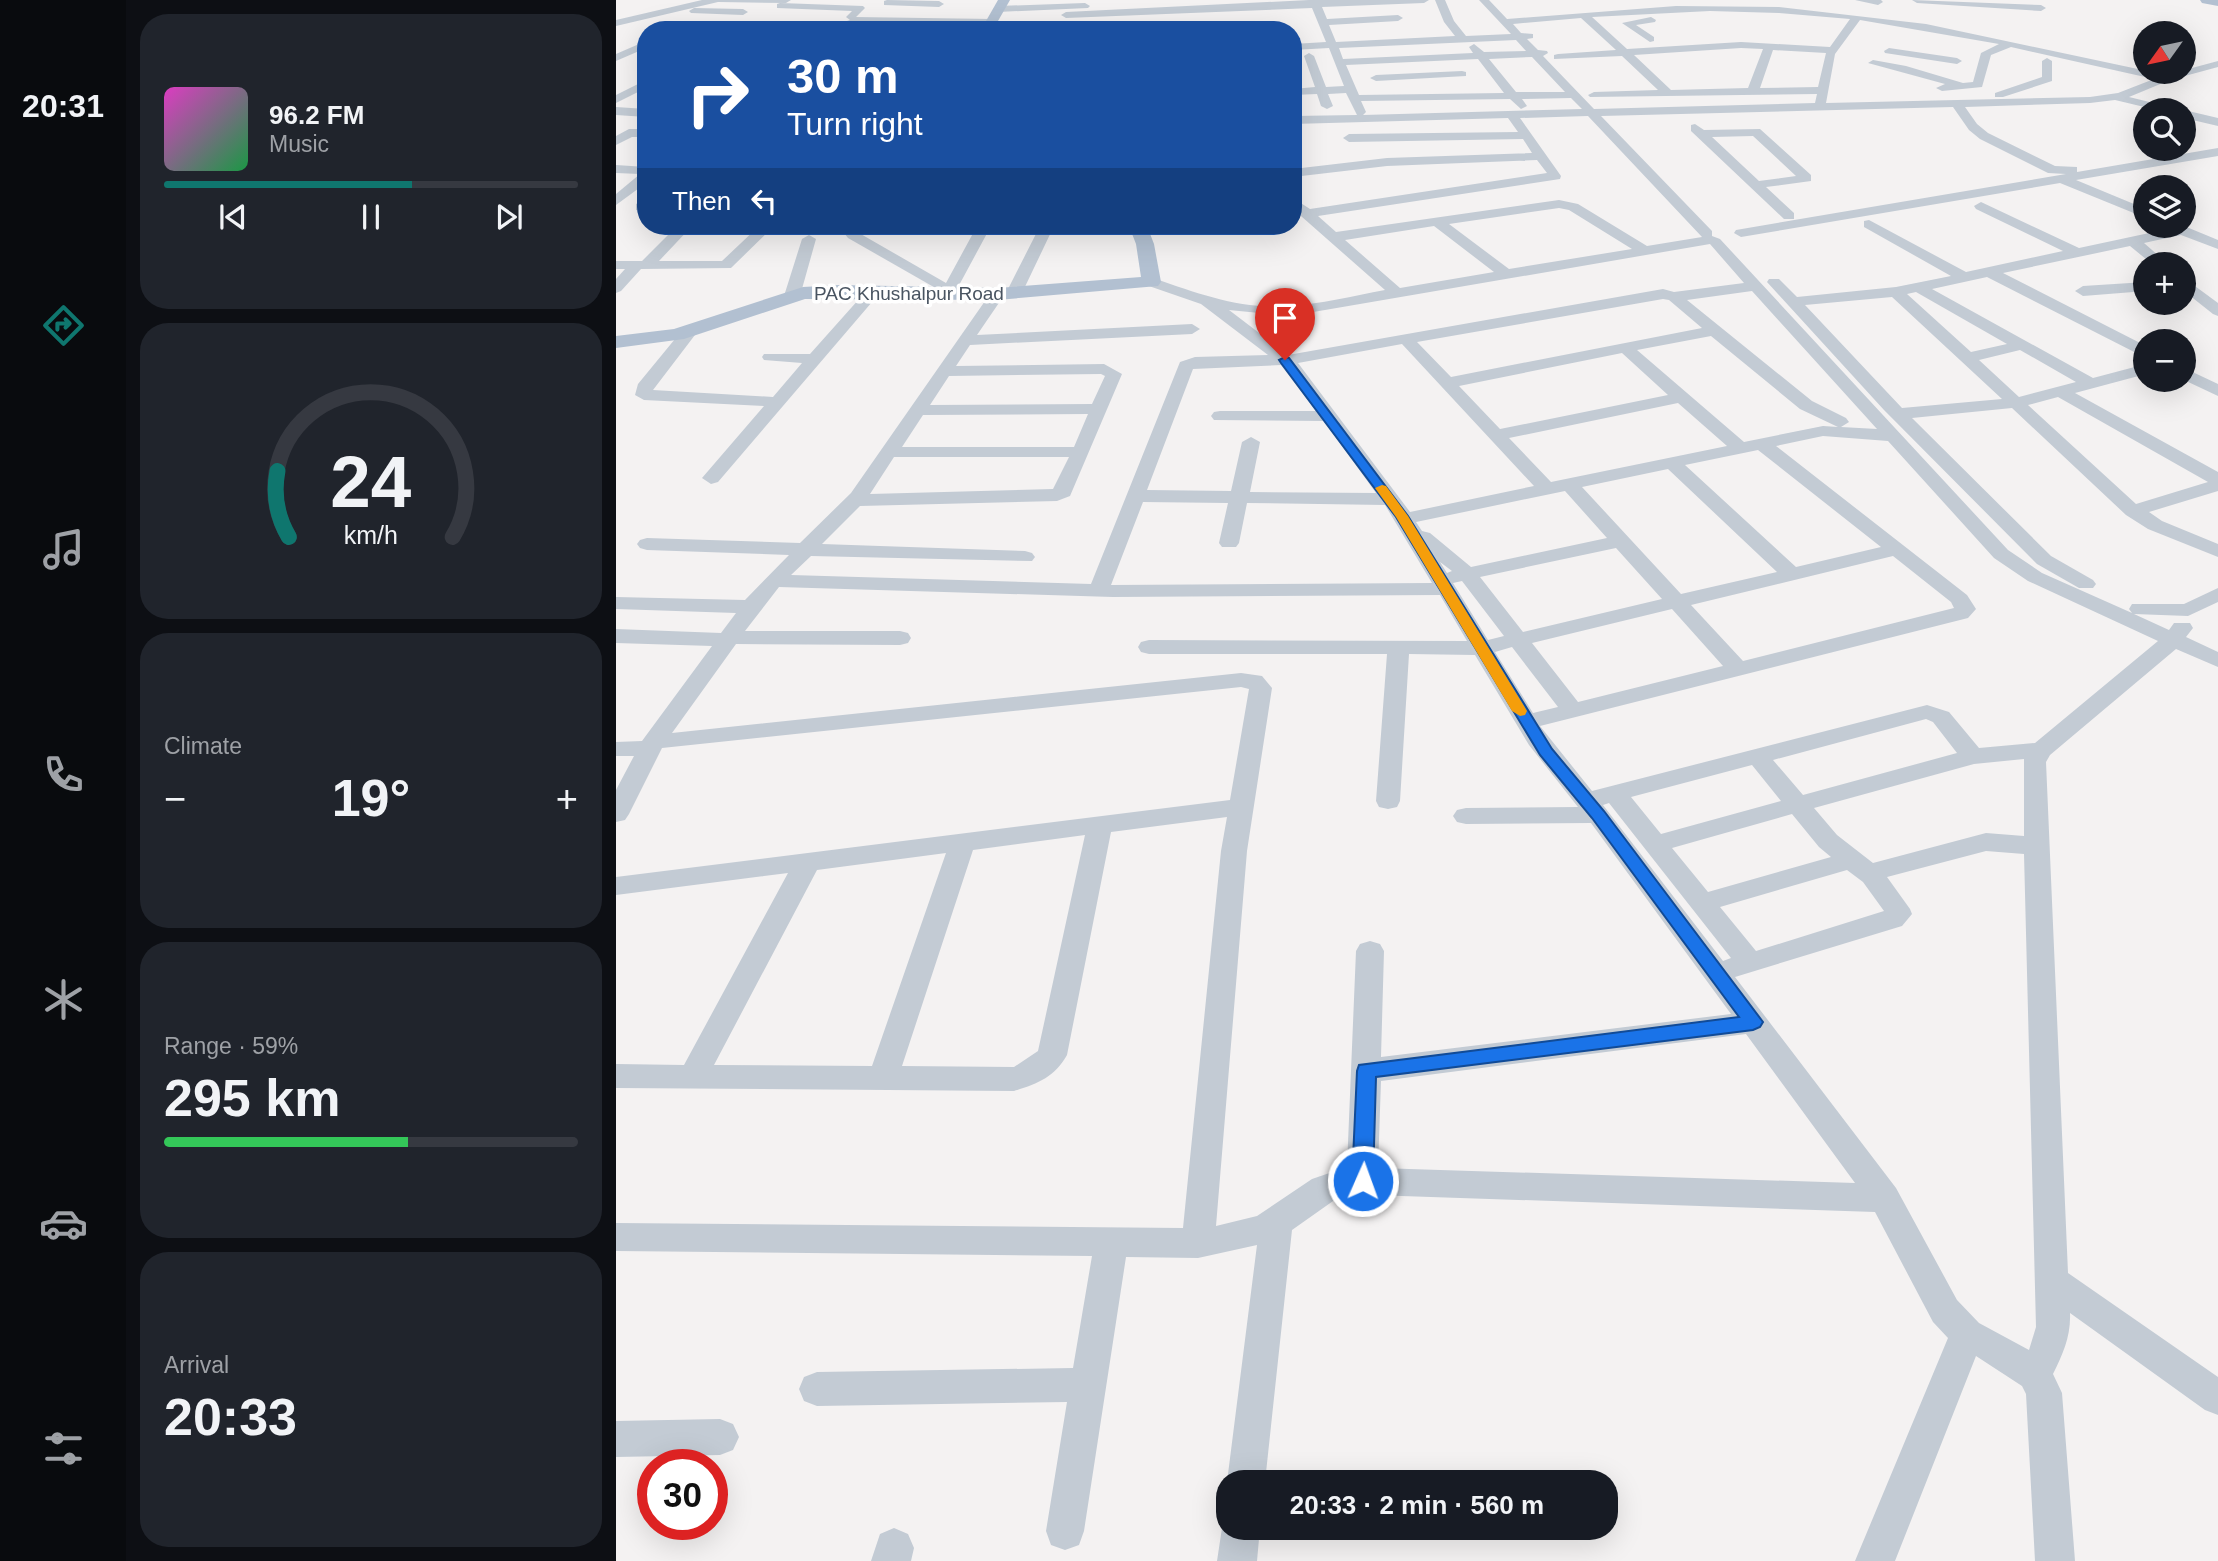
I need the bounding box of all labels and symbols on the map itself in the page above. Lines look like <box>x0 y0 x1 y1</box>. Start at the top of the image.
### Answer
north arrow <box>2133 21 2196 84</box>
street label: PAC Khushalpur Road <box>814 283 1004 304</box>
pin <box>1255 288 1315 360</box>
position arrow <box>1326 1144 1400 1218</box>
speed limit sign: 30 <box>637 1449 728 1540</box>

